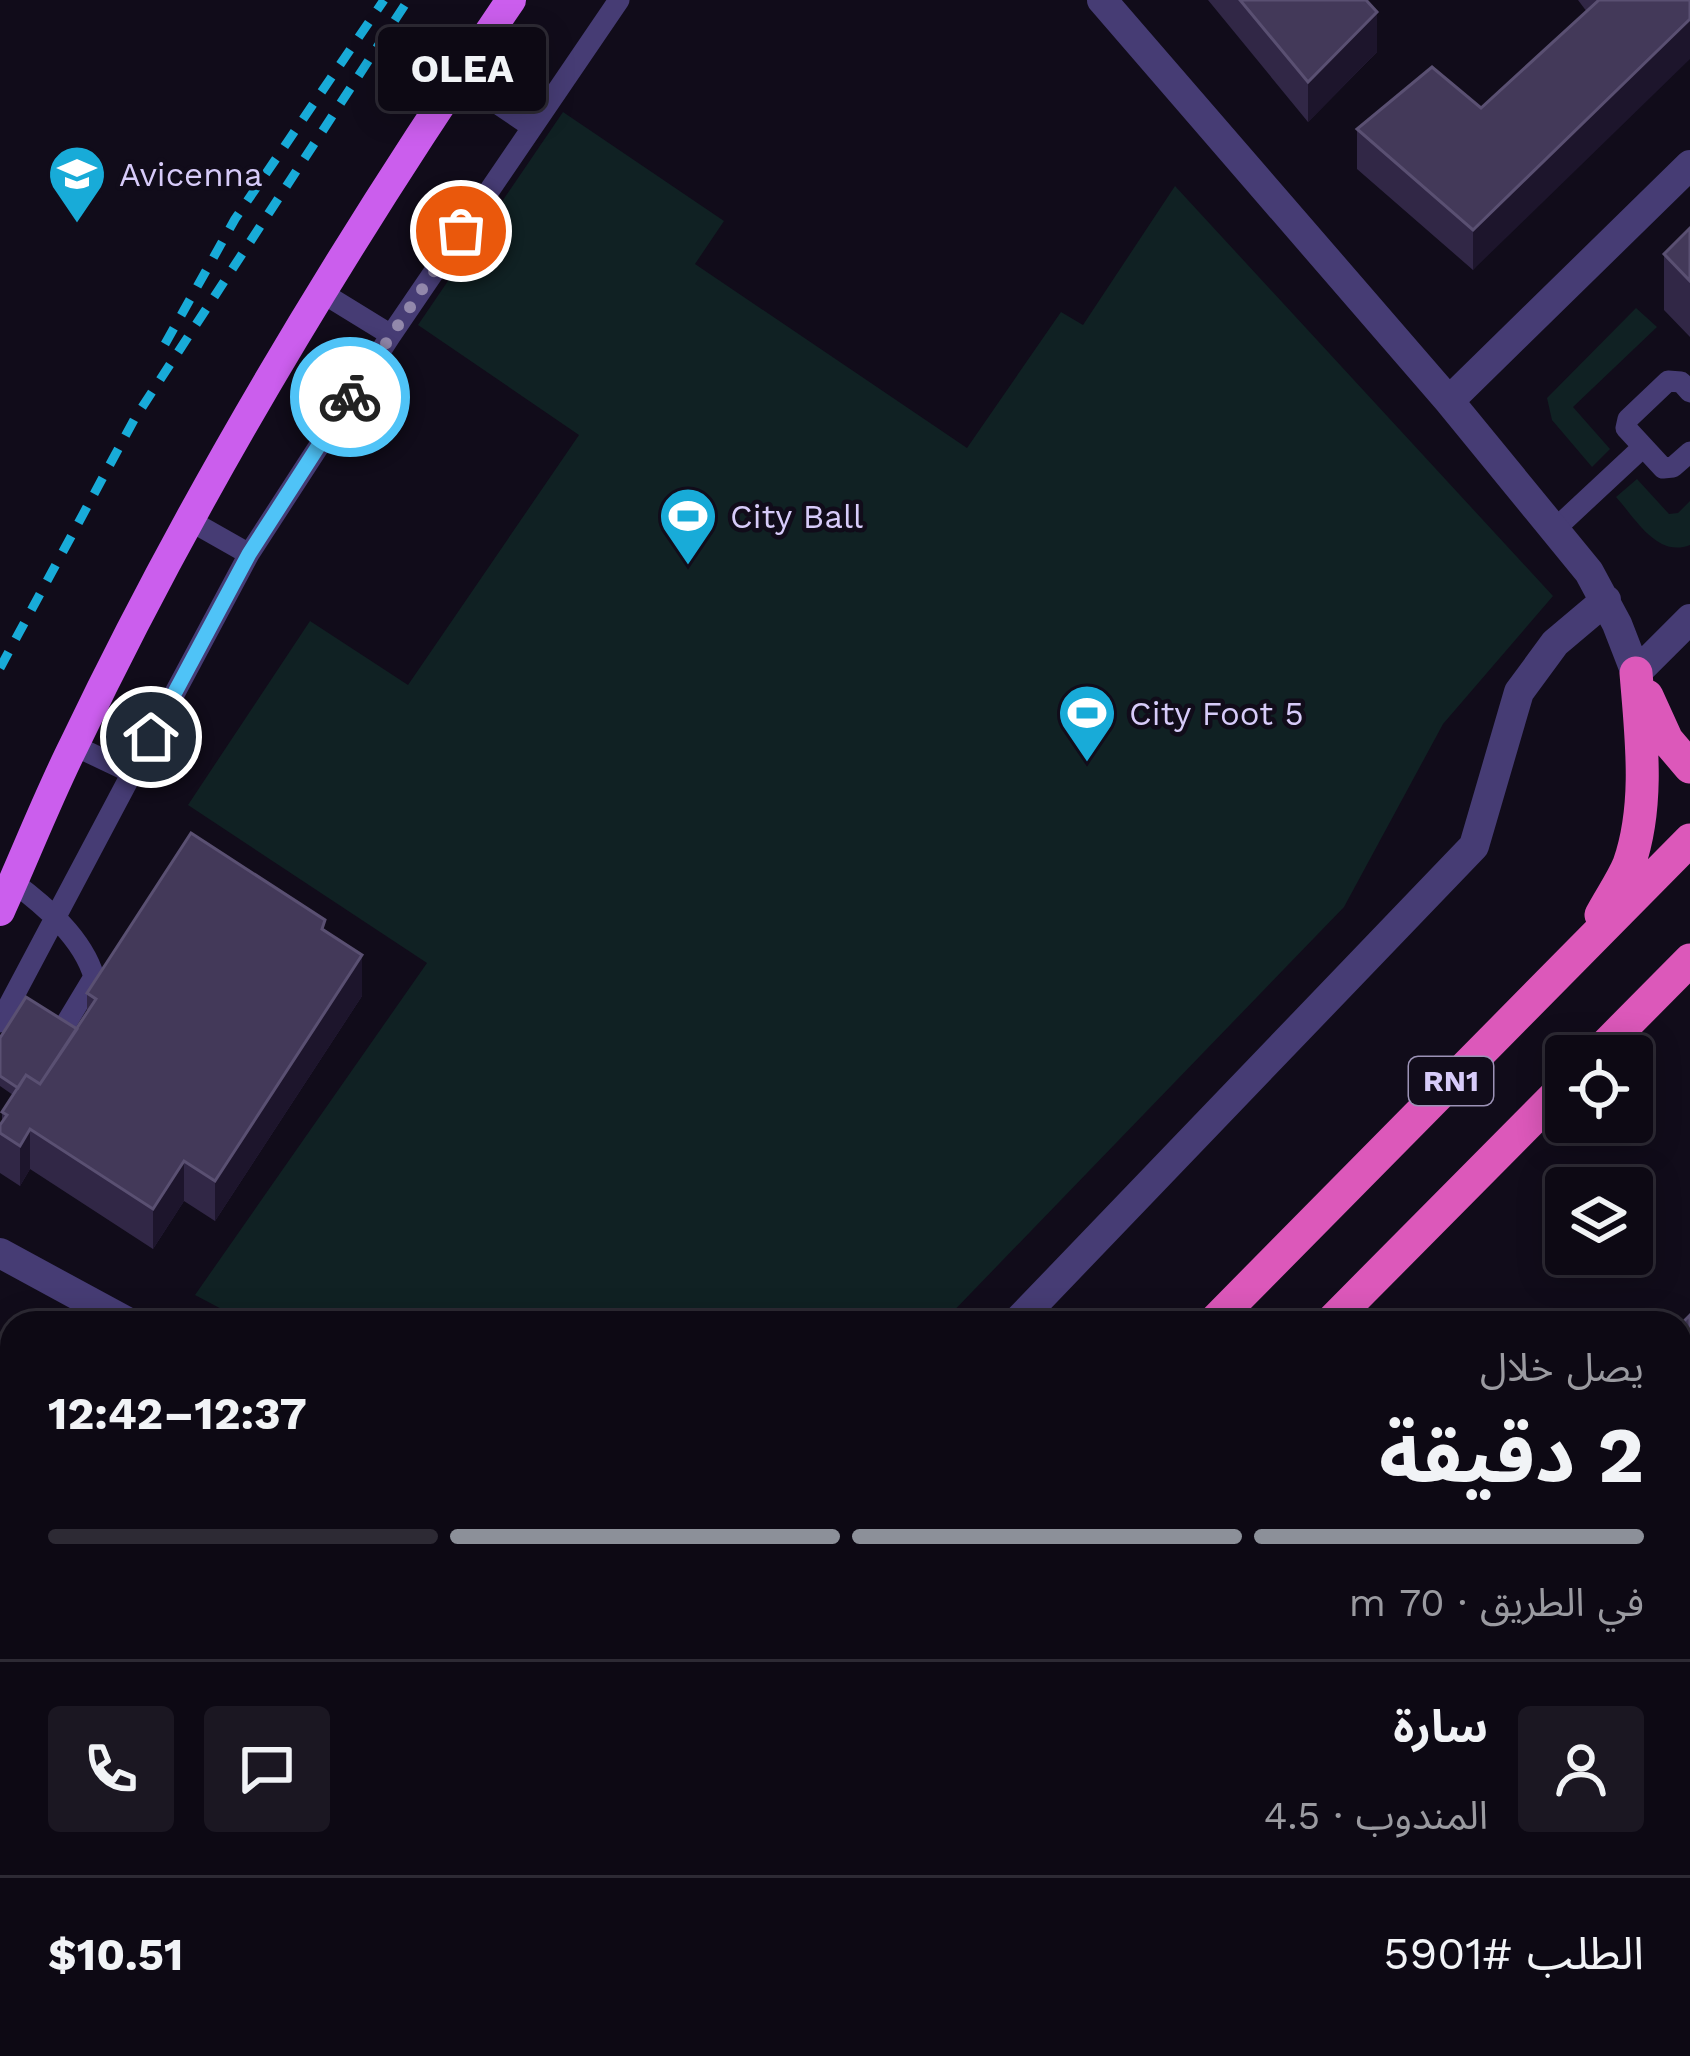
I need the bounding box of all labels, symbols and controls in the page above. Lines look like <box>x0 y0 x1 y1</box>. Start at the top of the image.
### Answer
callout: OLEA <box>377 27 545 111</box>
text: OLEA <box>410 46 514 91</box>
school or university icon: Avicenna <box>46 143 108 225</box>
place label: Avicenna <box>119 155 263 194</box>
pin <box>410 180 512 282</box>
icon: bag <box>428 198 494 264</box>
courier <box>290 337 410 457</box>
icon: bike <box>317 364 383 430</box>
sports icon: City Ball <box>657 485 719 567</box>
place label: City Ball <box>730 497 863 536</box>
sports icon: City Foot 5 <box>1056 682 1118 764</box>
pin <box>100 686 202 788</box>
place label: City Foot 5 <box>1129 694 1304 733</box>
icon: home <box>118 704 184 770</box>
map controls <box>1545 1035 1653 1275</box>
button: locate <box>1545 1035 1653 1143</box>
road number: RN1 <box>1409 1057 1493 1105</box>
button: layers <box>1545 1167 1653 1275</box>
text: يصل خلال <box>1480 1345 1644 1390</box>
text: 12:37–12:42 <box>48 1387 307 1440</box>
text: 2 دقيقة <box>1379 1409 1644 1501</box>
text: في الطريق · 70 m <box>1349 1580 1644 1625</box>
text: سارة <box>1393 1700 1488 1753</box>
button: phone <box>48 1706 174 1832</box>
button: chat <box>204 1706 330 1832</box>
button: person <box>1518 1706 1644 1832</box>
text: المندوب · 4.5 <box>1264 1793 1488 1838</box>
text: الطلب #5901 <box>1383 1927 1644 1980</box>
text: $10.51 <box>48 1928 183 1981</box>

